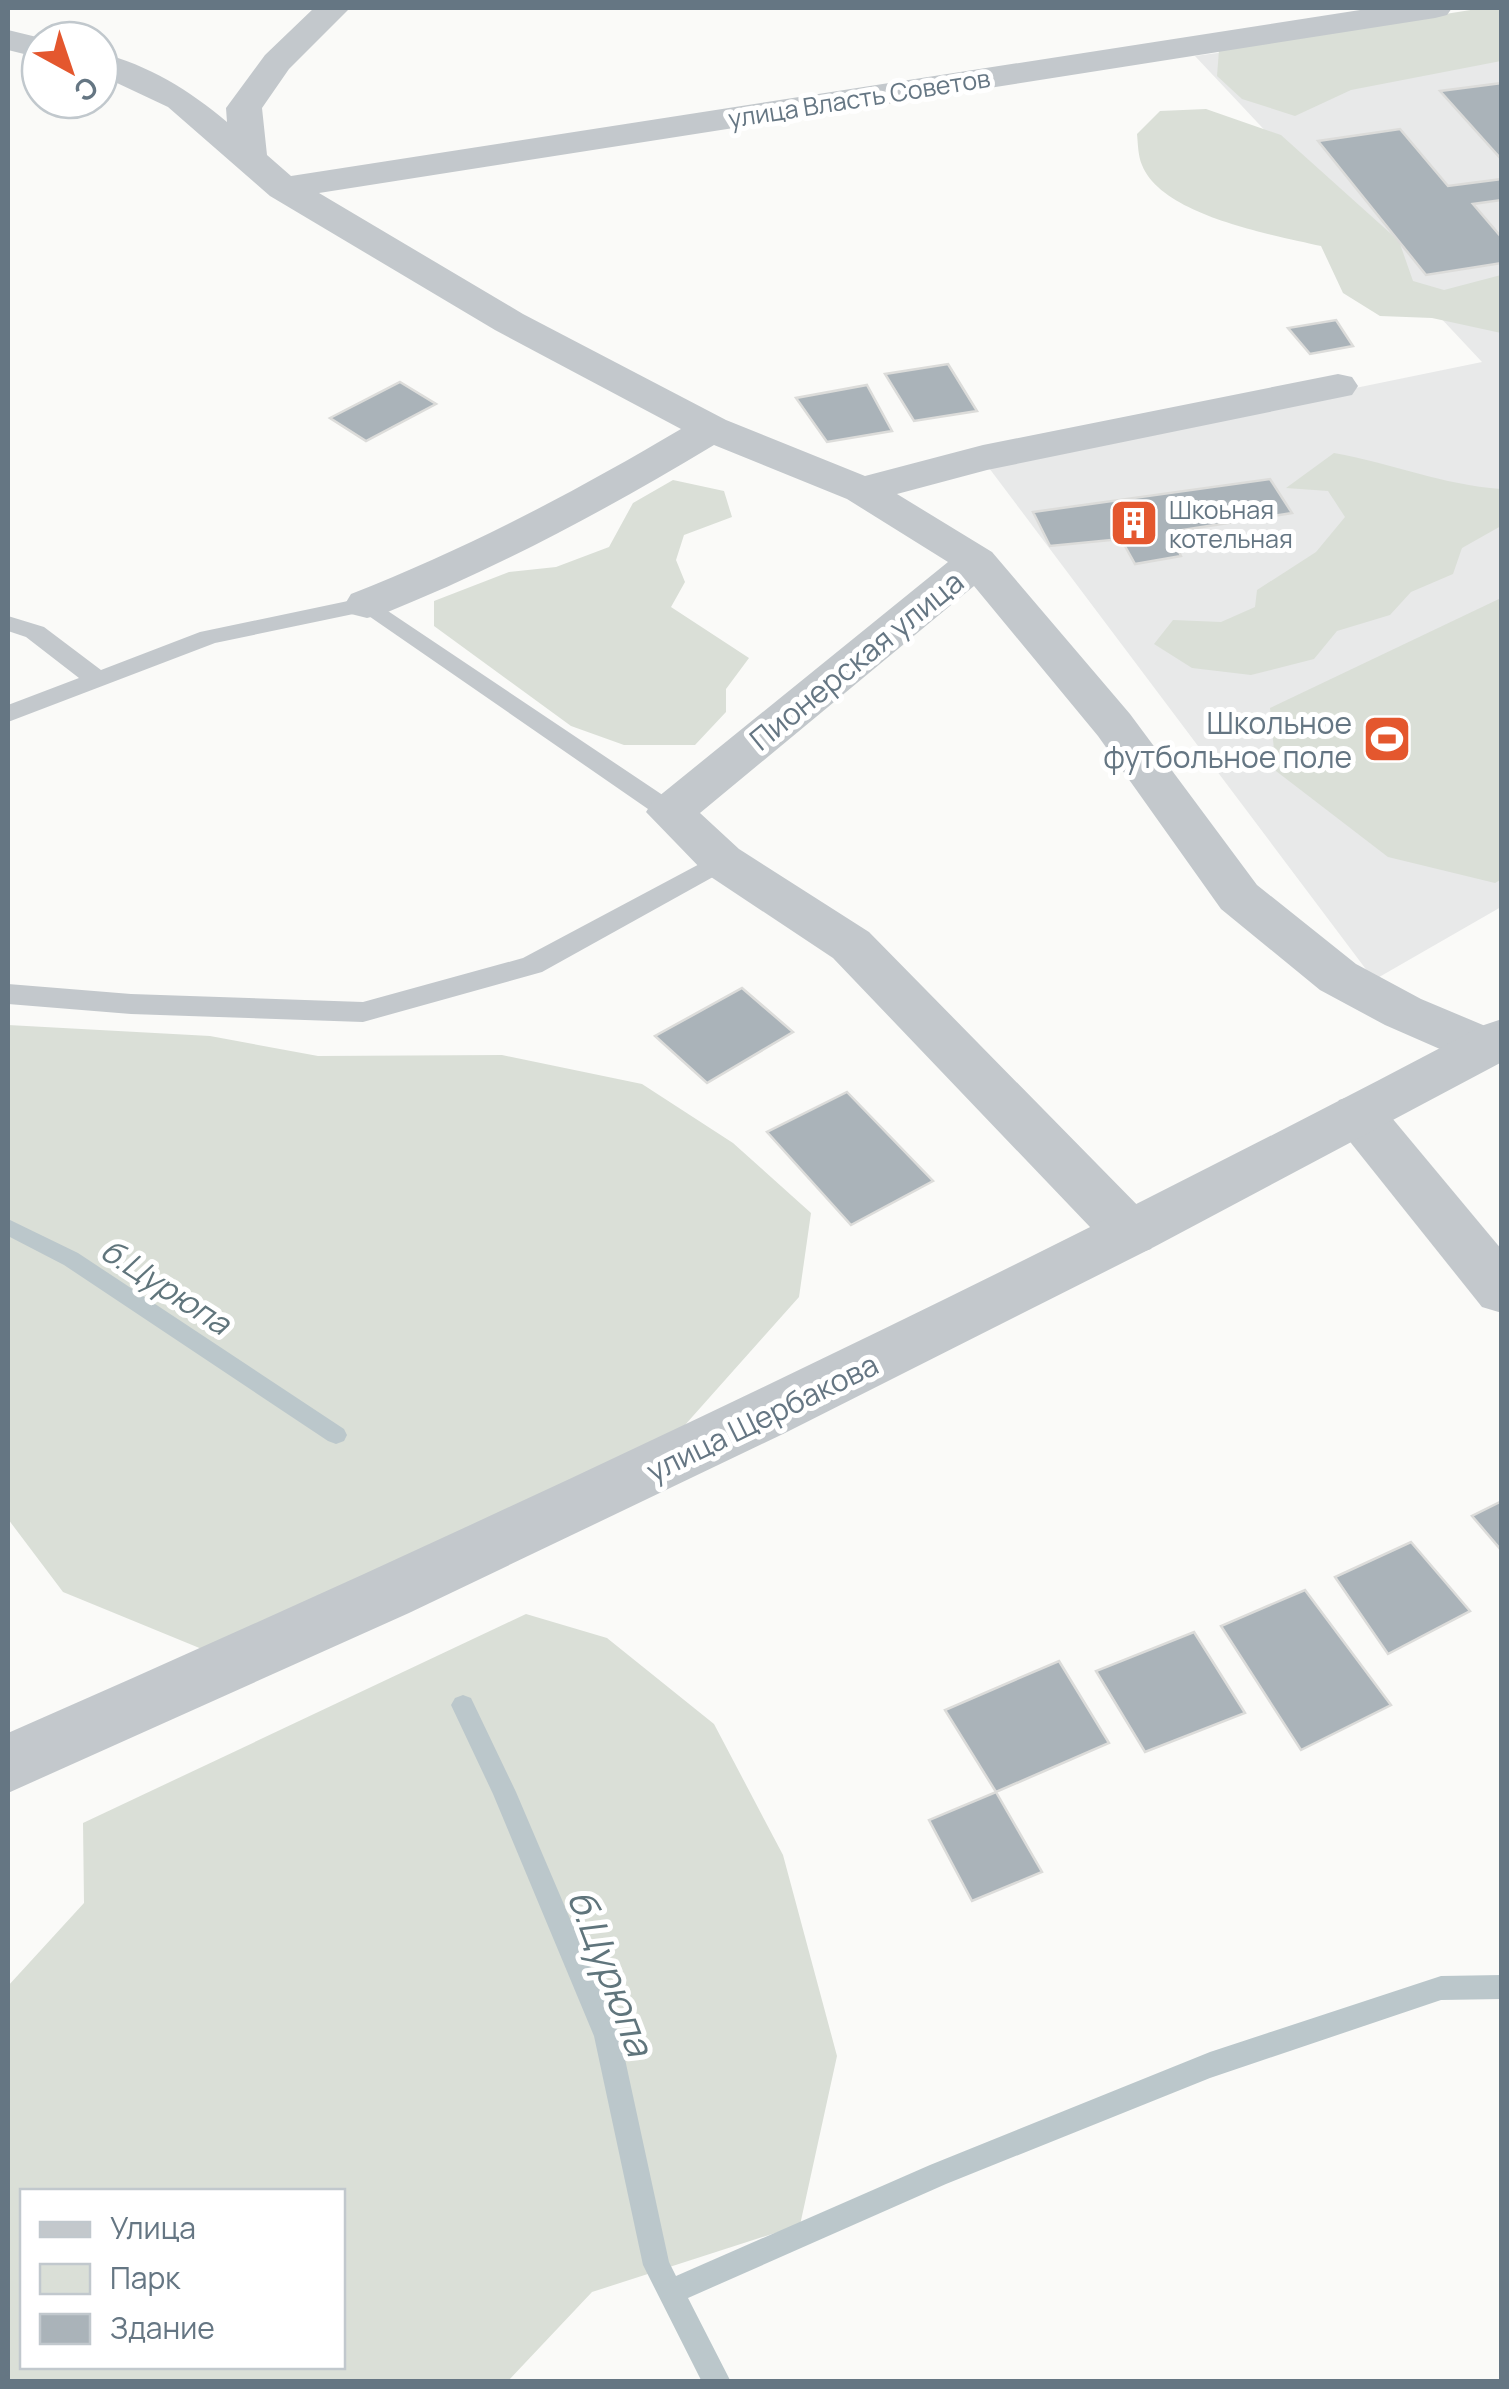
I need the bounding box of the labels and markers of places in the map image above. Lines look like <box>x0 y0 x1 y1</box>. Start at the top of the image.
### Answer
place label: Шкоьная котельная <box>1169 492 1293 556</box>
building icon: Шкоьная котельная <box>1108 497 1160 549</box>
place label: Школьное футбольное поле <box>1103 702 1352 777</box>
sports icon: Школьное футбольное поле <box>1361 713 1413 765</box>

